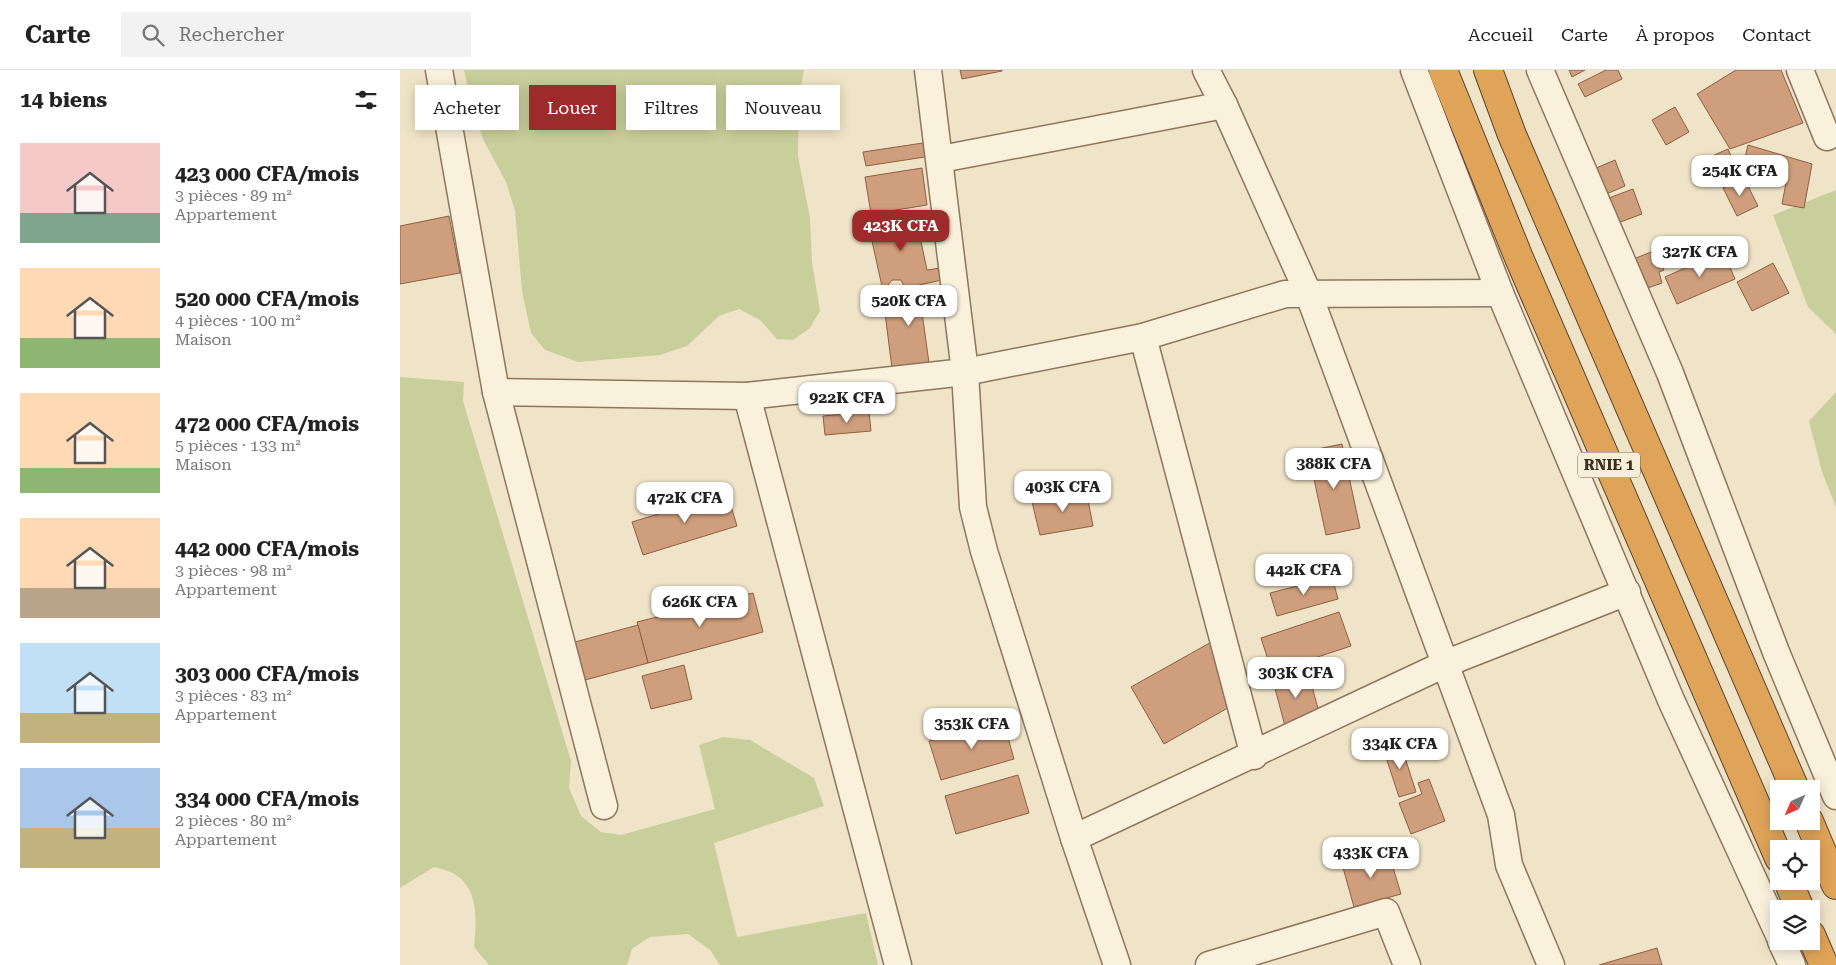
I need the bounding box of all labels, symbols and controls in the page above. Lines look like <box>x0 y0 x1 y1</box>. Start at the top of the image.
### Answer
search box <box>121 12 471 57</box>
text: Carte <box>25 21 91 49</box>
icon: search <box>139 21 167 49</box>
text: Rechercher <box>179 23 284 46</box>
text: Accueil <box>1468 24 1533 45</box>
text: Carte <box>1561 24 1608 45</box>
text: À propos <box>1636 24 1714 45</box>
text: Contact <box>1742 24 1811 45</box>
chip: Acheter <box>415 85 519 130</box>
chip: Louer <box>529 85 616 130</box>
chip: Filtres <box>626 85 716 130</box>
chip: Nouveau <box>726 85 840 130</box>
icon: filters <box>352 86 380 114</box>
text: 14 biens <box>20 88 107 112</box>
pin: 254K CFA <box>1688 154 1792 197</box>
text: 254K CFA <box>1702 161 1778 180</box>
text: 423 000 CFA/mois <box>175 162 359 186</box>
icon: home <box>60 163 120 223</box>
text: 3 pièces · 89 m² <box>175 186 292 205</box>
text: Appartement <box>175 205 277 224</box>
pin: 423K CFA <box>849 210 953 252</box>
text: 423K CFA <box>863 216 939 235</box>
pin: 327K CFA <box>1648 236 1752 278</box>
text: 327K CFA <box>1662 242 1738 261</box>
pin: 520K CFA <box>857 284 961 327</box>
text: 520 000 CFA/mois <box>175 287 359 311</box>
icon: home <box>60 288 120 348</box>
text: 520K CFA <box>871 291 947 310</box>
text: 4 pièces · 100 m² <box>175 311 301 330</box>
text: Maison <box>175 330 232 349</box>
pin: 922K CFA <box>795 382 899 424</box>
text: 922K CFA <box>809 388 885 407</box>
text: 472 000 CFA/mois <box>175 412 359 436</box>
icon: home <box>60 413 120 473</box>
text: 5 pièces · 133 m² <box>175 436 301 455</box>
pin: 388K CFA <box>1282 448 1386 490</box>
road number: RNIE 1 <box>1578 452 1640 478</box>
text: 388K CFA <box>1296 454 1372 473</box>
text: Maison <box>175 455 232 474</box>
pin: 403K CFA <box>1011 470 1115 513</box>
text: 403K CFA <box>1025 477 1101 496</box>
pin: 472K CFA <box>633 482 737 524</box>
text: 472K CFA <box>647 488 723 507</box>
text: 442 000 CFA/mois <box>175 537 359 561</box>
icon: home <box>60 538 120 598</box>
pin: 442K CFA <box>1252 554 1356 596</box>
text: 442K CFA <box>1266 560 1342 579</box>
text: 3 pièces · 98 m² <box>175 561 292 580</box>
text: Appartement <box>175 580 277 599</box>
pin: 626K CFA <box>648 586 752 628</box>
text: 626K CFA <box>662 592 738 611</box>
pin: 303K CFA <box>1244 656 1348 699</box>
text: 303 000 CFA/mois <box>175 662 359 686</box>
icon: home <box>60 663 120 723</box>
text: 303K CFA <box>1258 663 1334 682</box>
text: 3 pièces · 83 m² <box>175 686 292 705</box>
text: Appartement <box>175 705 277 724</box>
pin: 353K CFA <box>920 708 1024 750</box>
text: 353K CFA <box>934 714 1010 733</box>
pin: 334K CFA <box>1348 728 1452 770</box>
text: 334K CFA <box>1362 734 1438 753</box>
north arrow <box>1770 780 1820 830</box>
map controls <box>1770 780 1820 950</box>
text: 334 000 CFA/mois <box>175 787 359 811</box>
icon: home <box>60 788 120 848</box>
text: 2 pièces · 80 m² <box>175 811 292 830</box>
text: Appartement <box>175 830 277 849</box>
pin: 433K CFA <box>1319 836 1423 879</box>
button: locate <box>1770 840 1820 890</box>
text: 433K CFA <box>1333 843 1409 862</box>
button: layers <box>1770 900 1820 950</box>

